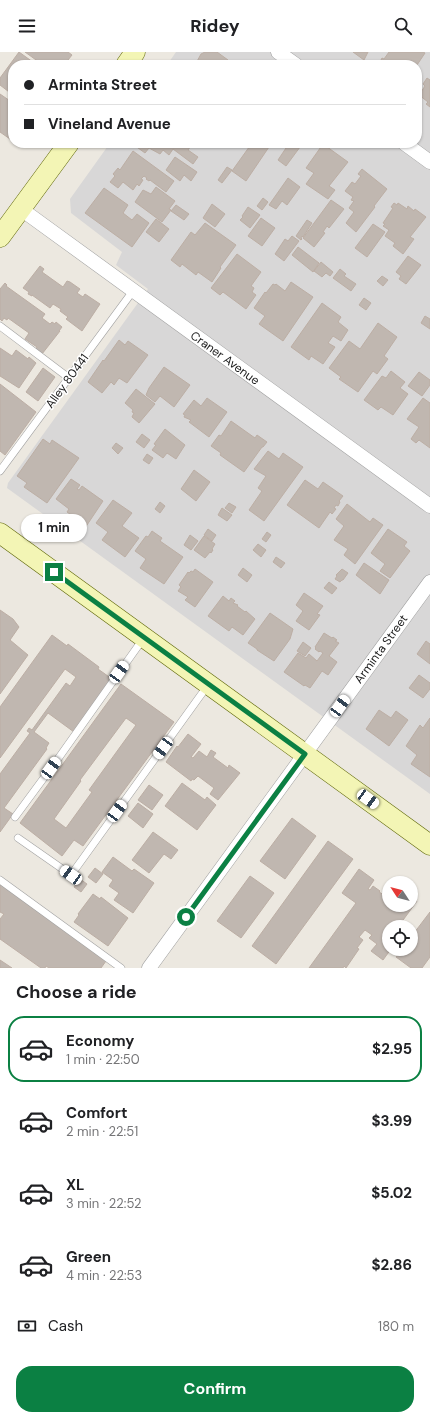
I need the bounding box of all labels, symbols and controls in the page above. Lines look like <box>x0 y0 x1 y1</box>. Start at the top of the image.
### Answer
text: Ridey <box>190 14 240 38</box>
icon: menu <box>16 15 38 37</box>
icon: search <box>392 15 414 37</box>
text: Arminta Street <box>48 75 157 95</box>
text: Vineland Avenue <box>48 114 171 134</box>
street label: Craner Avenue <box>187 328 263 389</box>
street label: Alley 80441 <box>42 351 92 411</box>
callout: 1 min <box>21 514 87 542</box>
text: 1 min <box>38 519 70 536</box>
route end <box>45 563 63 581</box>
street label: Arminta Street <box>351 611 412 687</box>
car <box>107 659 131 685</box>
car <box>328 693 352 719</box>
car <box>151 735 175 761</box>
car <box>39 755 63 781</box>
car <box>355 787 381 811</box>
car <box>105 798 129 824</box>
car <box>58 863 84 887</box>
north arrow <box>382 876 418 912</box>
map controls <box>382 876 418 956</box>
route start <box>177 908 195 926</box>
button: locate <box>382 920 418 956</box>
text: Choose a ride <box>16 980 137 1004</box>
icon: car <box>18 1031 54 1067</box>
text: Economy <box>66 1031 134 1051</box>
text: $2.95 <box>372 1039 412 1059</box>
text: 1 min · 22:50 <box>66 1051 140 1068</box>
icon: car <box>18 1103 54 1139</box>
text: Comfort <box>66 1103 127 1123</box>
text: $3.99 <box>372 1111 412 1131</box>
text: 2 min · 22:51 <box>66 1123 138 1140</box>
icon: car <box>18 1175 54 1211</box>
text: XL <box>66 1175 84 1195</box>
text: $5.02 <box>371 1183 412 1203</box>
text: 3 min · 22:52 <box>66 1195 142 1212</box>
icon: car <box>18 1247 54 1283</box>
text: Green <box>66 1247 111 1267</box>
text: $2.86 <box>371 1255 412 1275</box>
text: 4 min · 22:53 <box>66 1267 142 1284</box>
icon: cash <box>16 1315 38 1337</box>
text: Cash <box>48 1316 83 1336</box>
text: 180 m <box>378 1318 414 1335</box>
button: Confirm <box>16 1366 414 1412</box>

